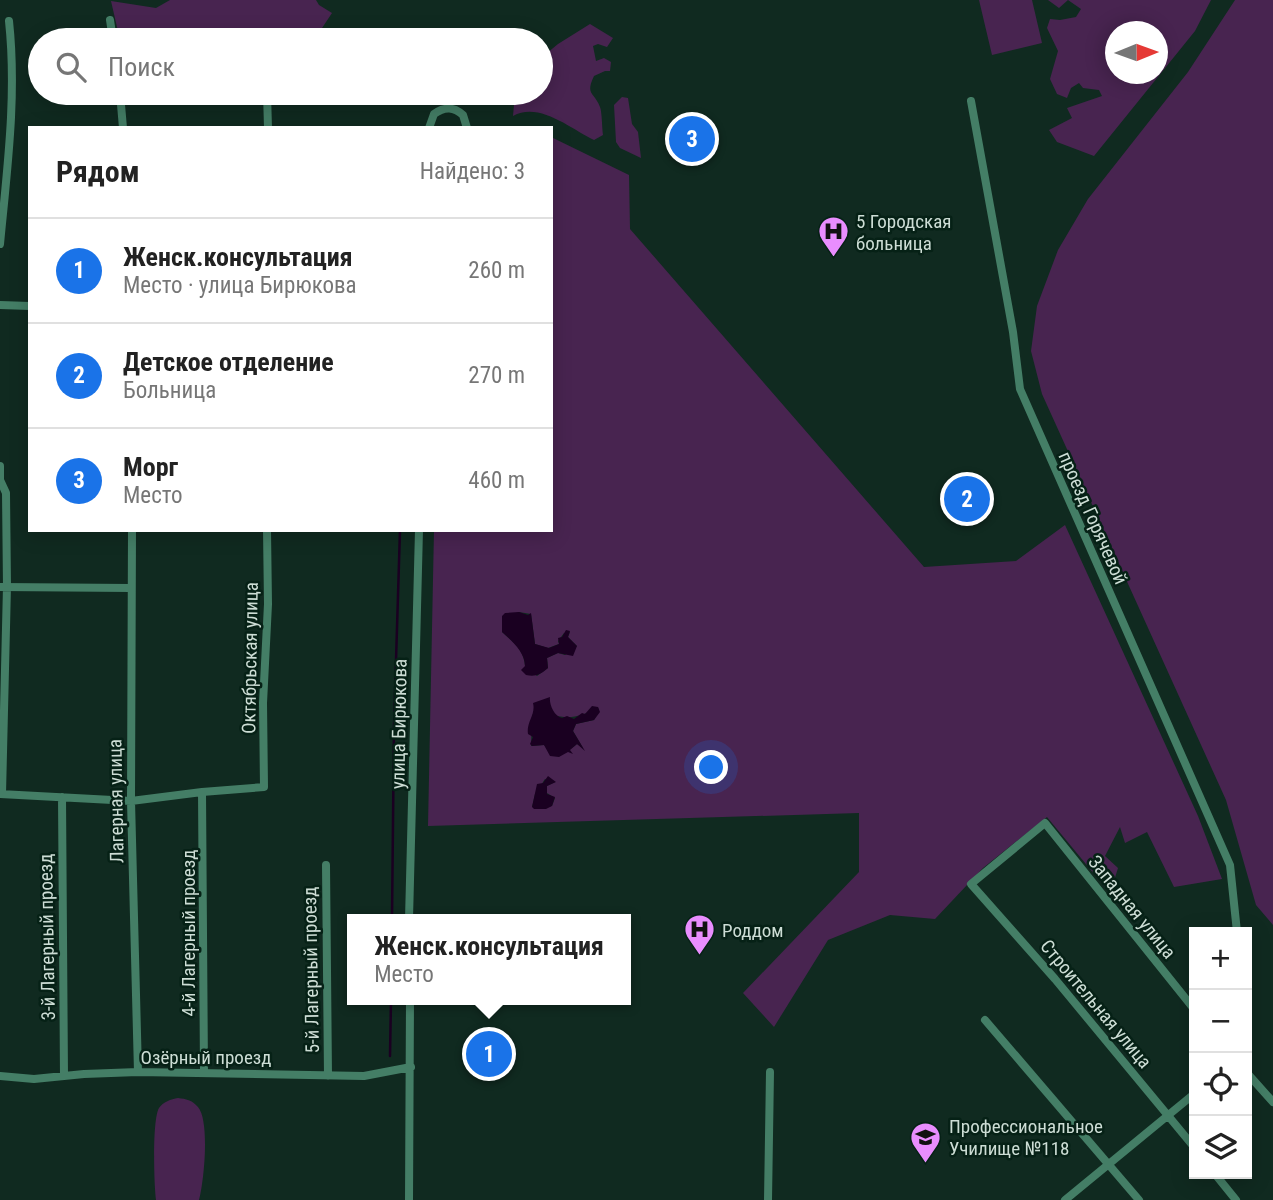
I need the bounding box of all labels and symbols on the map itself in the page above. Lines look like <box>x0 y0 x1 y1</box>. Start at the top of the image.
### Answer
north arrow <box>1105 21 1168 84</box>
pin: 3 <box>669 113 715 165</box>
place label: 5 Городская больница <box>856 210 951 255</box>
hospital icon: 5 Городская больница <box>816 215 850 259</box>
street label: проезд Горячевой <box>1053 448 1133 588</box>
pin: 2 <box>944 473 990 525</box>
street label: Октябрьская улица <box>237 582 263 734</box>
street label: улица Бирюкова <box>386 659 412 789</box>
street label: Лагерная улица <box>103 739 129 863</box>
your location <box>694 750 728 784</box>
street label: 4-й Лагерный проезд <box>177 850 200 1016</box>
street label: Западная улица <box>1083 851 1181 963</box>
street label: 3-й Лагерный проезд <box>34 853 60 1021</box>
street label: 5-й Лагерный проезд <box>298 886 324 1054</box>
hospital icon: Роддом <box>682 913 716 957</box>
place label: Роддом <box>722 919 784 942</box>
street label: Строительная улица <box>1036 935 1156 1073</box>
pin: 1 <box>466 1028 512 1080</box>
street label: Озёрный проезд <box>141 1046 271 1069</box>
place label: Профессиональное Училище №118 <box>949 1115 1103 1160</box>
school or university icon: Профессиональное Училище №118 <box>909 1120 943 1164</box>

